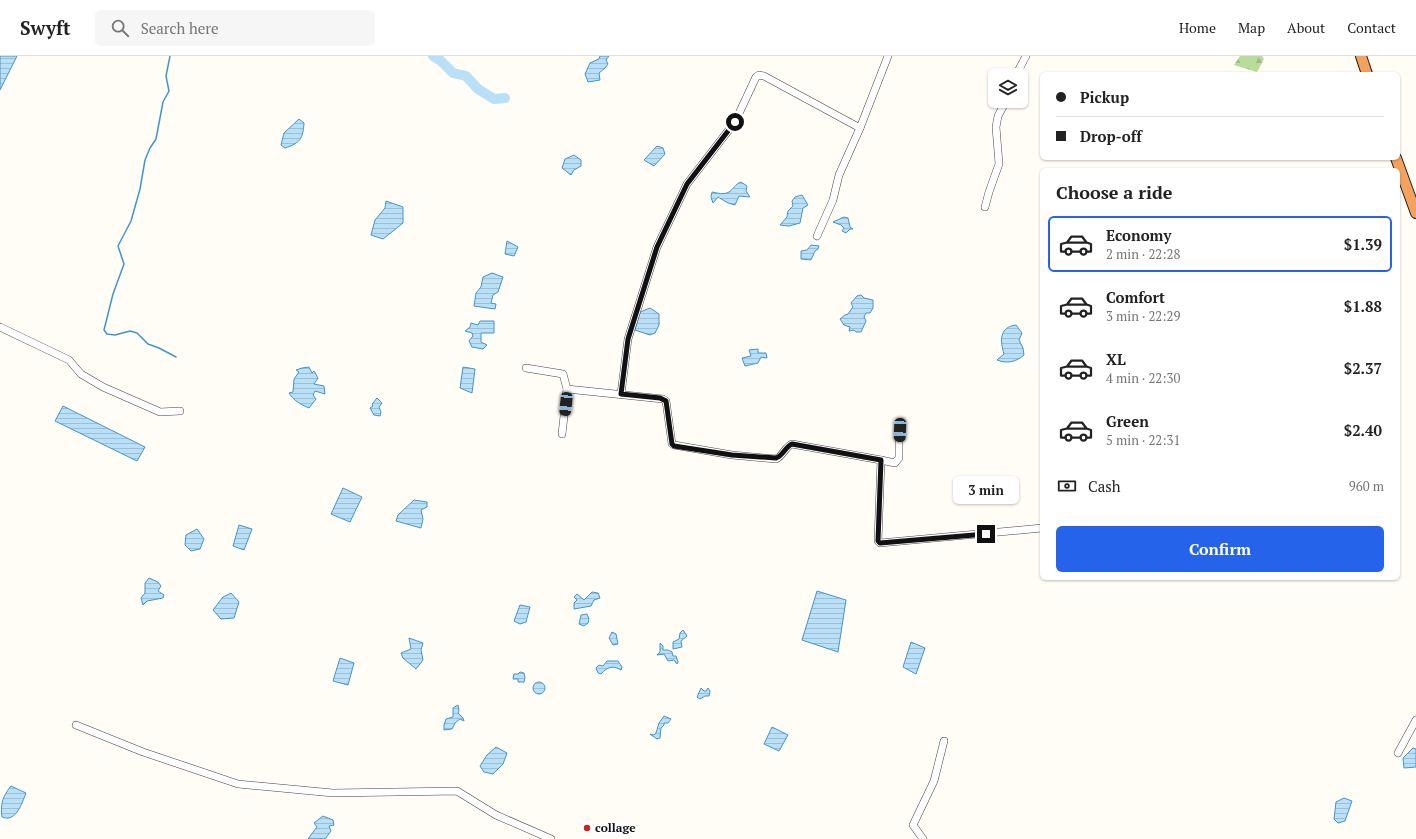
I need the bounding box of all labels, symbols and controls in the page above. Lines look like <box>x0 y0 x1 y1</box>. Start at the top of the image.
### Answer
search box <box>95 10 375 46</box>
text: Swyft <box>20 15 71 40</box>
icon: search <box>109 17 131 39</box>
text: Search here <box>141 18 219 38</box>
text: Home <box>1179 18 1216 37</box>
text: Map <box>1238 18 1265 37</box>
text: About <box>1287 18 1325 37</box>
text: Contact <box>1347 18 1396 37</box>
map controls <box>988 68 1028 108</box>
button: layers <box>988 68 1028 108</box>
text: Pickup <box>1080 87 1129 107</box>
route start <box>726 113 744 131</box>
text: Drop-off <box>1080 126 1142 146</box>
text: Choose a ride <box>1056 180 1172 204</box>
text: Economy <box>1106 225 1171 245</box>
icon: car <box>1058 226 1094 262</box>
text: $1.39 <box>1344 234 1382 254</box>
text: 2 min · 22:28 <box>1106 245 1180 263</box>
text: Comfort <box>1106 287 1165 307</box>
icon: car <box>1058 288 1094 324</box>
text: $1.88 <box>1344 296 1382 316</box>
text: 3 min · 22:29 <box>1106 307 1180 325</box>
text: XL <box>1106 349 1126 369</box>
icon: car <box>1058 350 1094 386</box>
text: $2.37 <box>1344 358 1382 378</box>
text: 4 min · 22:30 <box>1106 369 1180 387</box>
car <box>559 391 573 417</box>
text: Green <box>1106 411 1149 431</box>
icon: car <box>1058 412 1094 448</box>
car <box>894 418 906 442</box>
text: $2.40 <box>1344 420 1382 440</box>
text: 5 min · 22:31 <box>1106 431 1180 449</box>
icon: cash <box>1056 475 1078 497</box>
callout: 3 min <box>953 476 1019 504</box>
text: Cash <box>1088 476 1121 496</box>
text: 960 m <box>1349 477 1384 495</box>
text: 3 min <box>968 481 1004 499</box>
route end <box>977 525 995 543</box>
button: Confirm <box>1056 526 1384 572</box>
place label: collage <box>595 820 636 835</box>
marker: collage <box>582 823 592 833</box>

